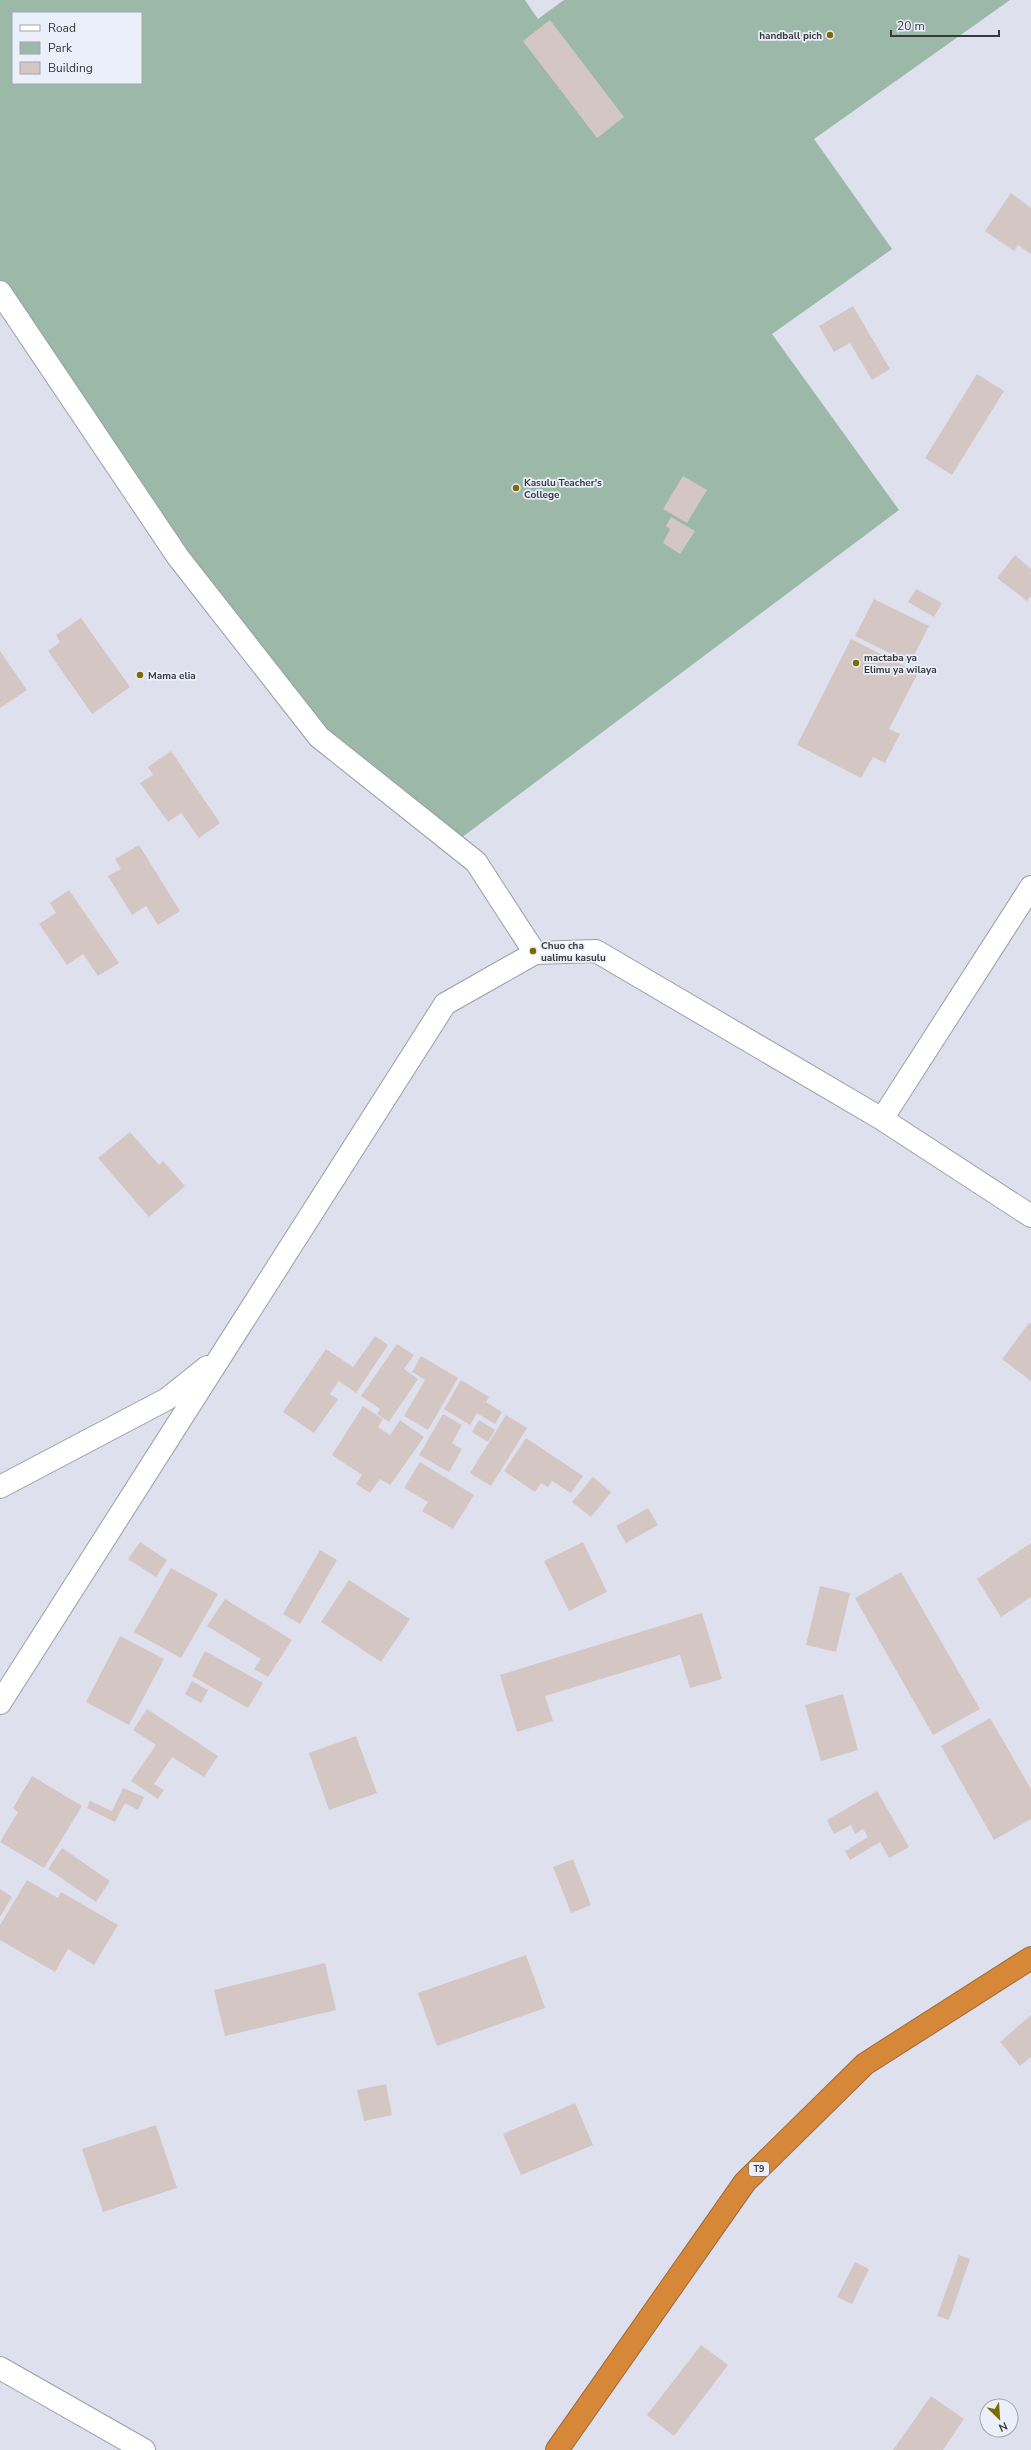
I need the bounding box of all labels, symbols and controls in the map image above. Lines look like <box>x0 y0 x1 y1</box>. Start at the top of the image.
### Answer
legend <box>12 12 142 84</box>
scale bar <box>891 12 999 38</box>
text: 20 m <box>897 18 925 34</box>
text: Road <box>48 20 76 36</box>
place label: handball pich <box>759 29 822 43</box>
marker: handball pich <box>825 30 835 40</box>
text: Park <box>48 40 73 56</box>
text: Building <box>48 60 93 76</box>
place label: Kasulu Teacher's College <box>524 476 602 502</box>
marker: Kasulu Teacher's College <box>511 483 521 493</box>
place label: mactaba ya Elimu ya wilaya <box>864 651 937 677</box>
marker: mactaba ya Elimu ya wilaya <box>851 658 861 668</box>
place label: Mama elia <box>148 669 196 683</box>
marker: Mama elia <box>135 670 145 680</box>
place label: Chuo cha ualimu kasulu <box>541 939 606 965</box>
marker: Chuo cha ualimu kasulu <box>528 946 538 956</box>
road number: T9 <box>749 2162 769 2176</box>
north arrow <box>979 2398 1019 2438</box>
text: N <box>996 2418 1010 2435</box>

